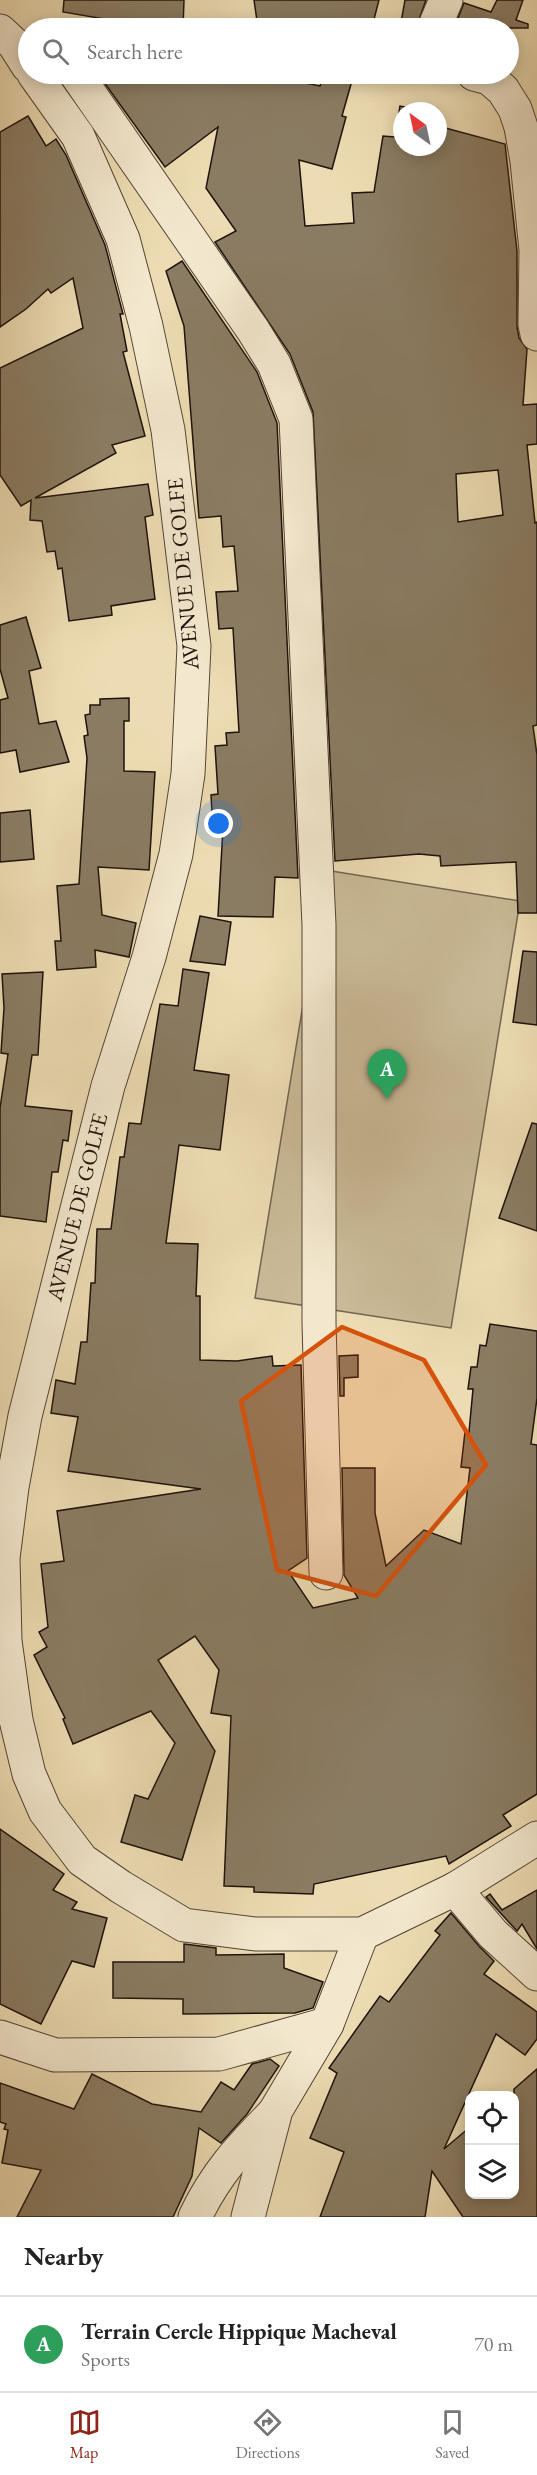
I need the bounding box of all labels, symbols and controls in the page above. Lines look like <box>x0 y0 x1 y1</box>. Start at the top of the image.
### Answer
search box <box>18 18 519 84</box>
icon: search <box>39 35 72 68</box>
text: Search here <box>87 37 182 66</box>
north arrow <box>393 102 447 156</box>
street label: AVENUE DE GOLFE <box>160 477 206 672</box>
your location <box>204 809 233 838</box>
pin: A <box>368 1050 406 1099</box>
street label: AVENUE DE GOLFE <box>39 1110 114 1305</box>
map controls <box>465 2091 519 2199</box>
button: locate <box>465 2091 519 2145</box>
button: layers <box>465 2145 519 2199</box>
text: Nearby <box>24 2239 104 2273</box>
text: Terrain Cercle Hippique Macheval <box>81 2317 397 2346</box>
text: A <box>36 2331 51 2357</box>
text: 70 m <box>474 2331 513 2357</box>
text: Sports <box>81 2346 130 2372</box>
tab: Map <box>68 2406 101 2463</box>
tab: Directions <box>236 2406 300 2463</box>
tab: Saved <box>435 2406 469 2463</box>

